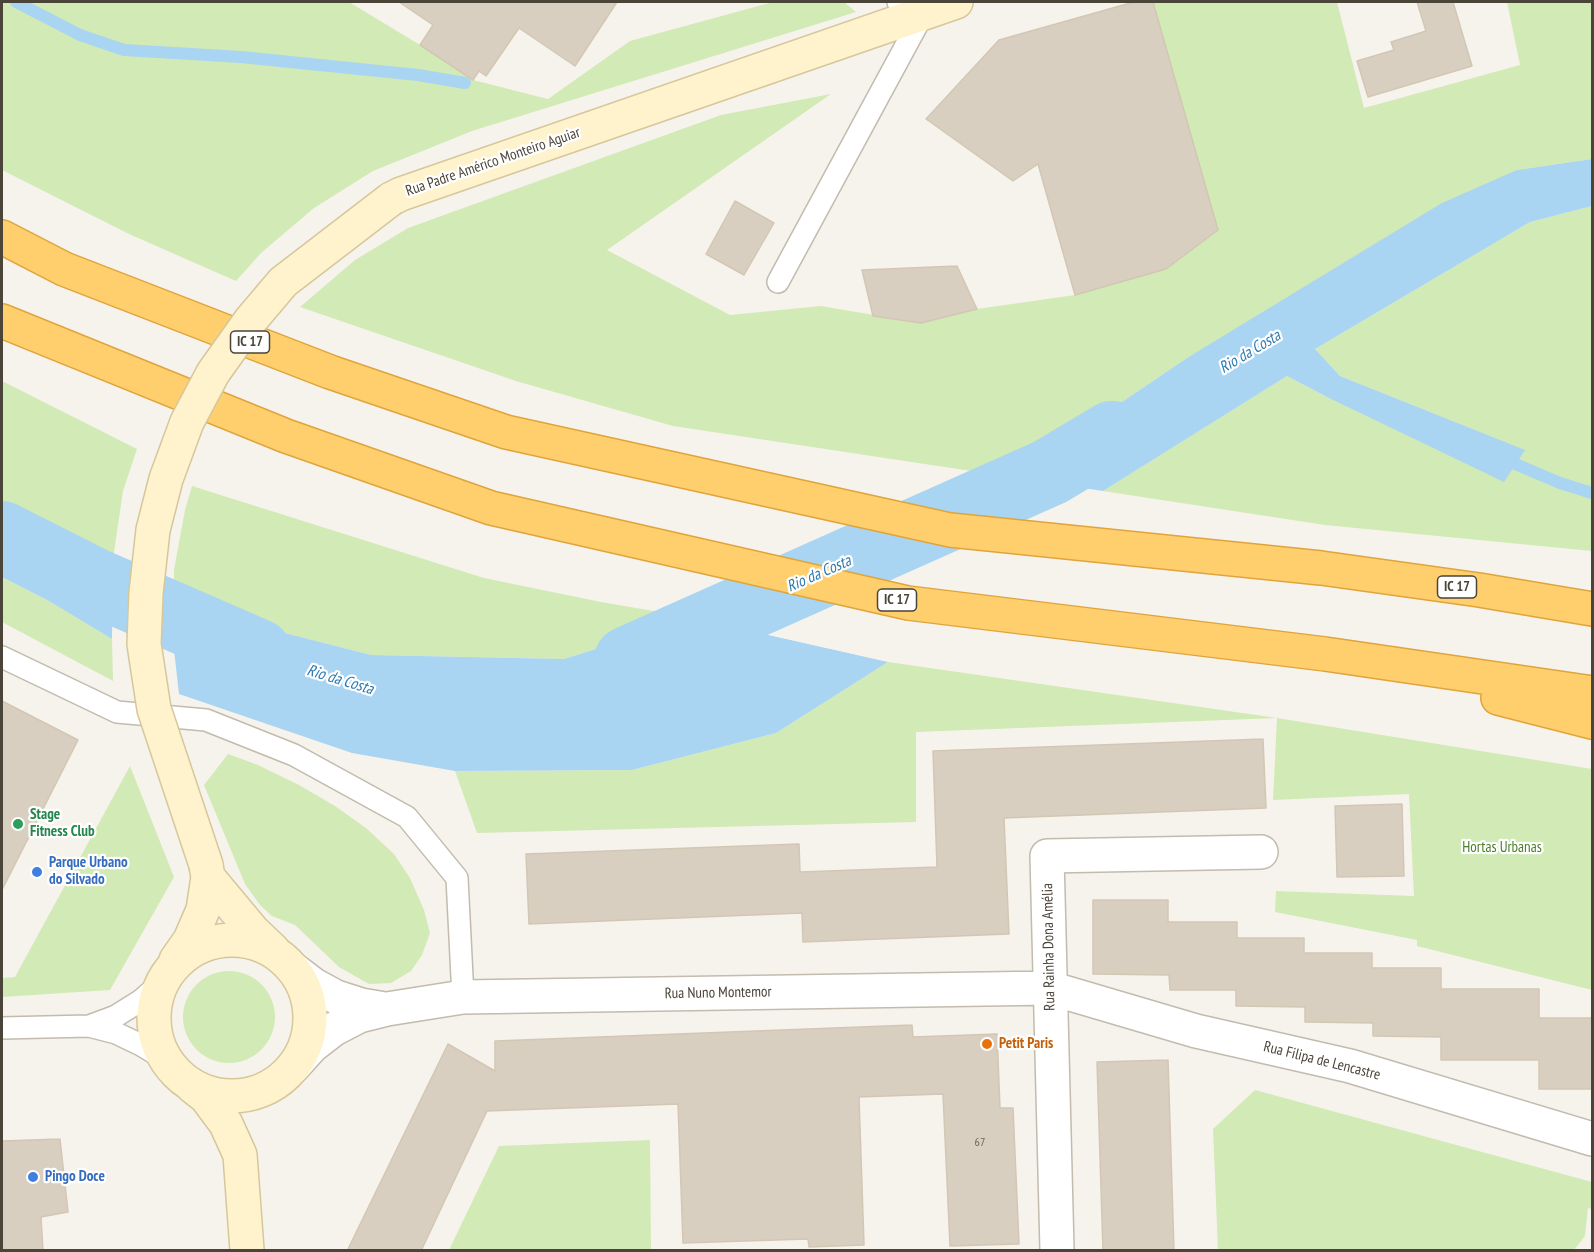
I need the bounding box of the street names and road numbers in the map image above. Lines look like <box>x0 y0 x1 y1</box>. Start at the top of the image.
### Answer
street label: Rua Padre Américo Monteiro Aguiar <box>403 124 583 200</box>
road number: IC 17 <box>230 331 270 353</box>
road number: IC 17 <box>1438 576 1476 598</box>
road number: IC 17 <box>878 589 916 611</box>
street label: Rua Rainha Dona Amélia <box>1039 883 1059 1011</box>
street label: Rua Nuno Montemor <box>664 983 772 1003</box>
street label: Rua Filipa de Lencastre <box>1262 1038 1382 1084</box>

